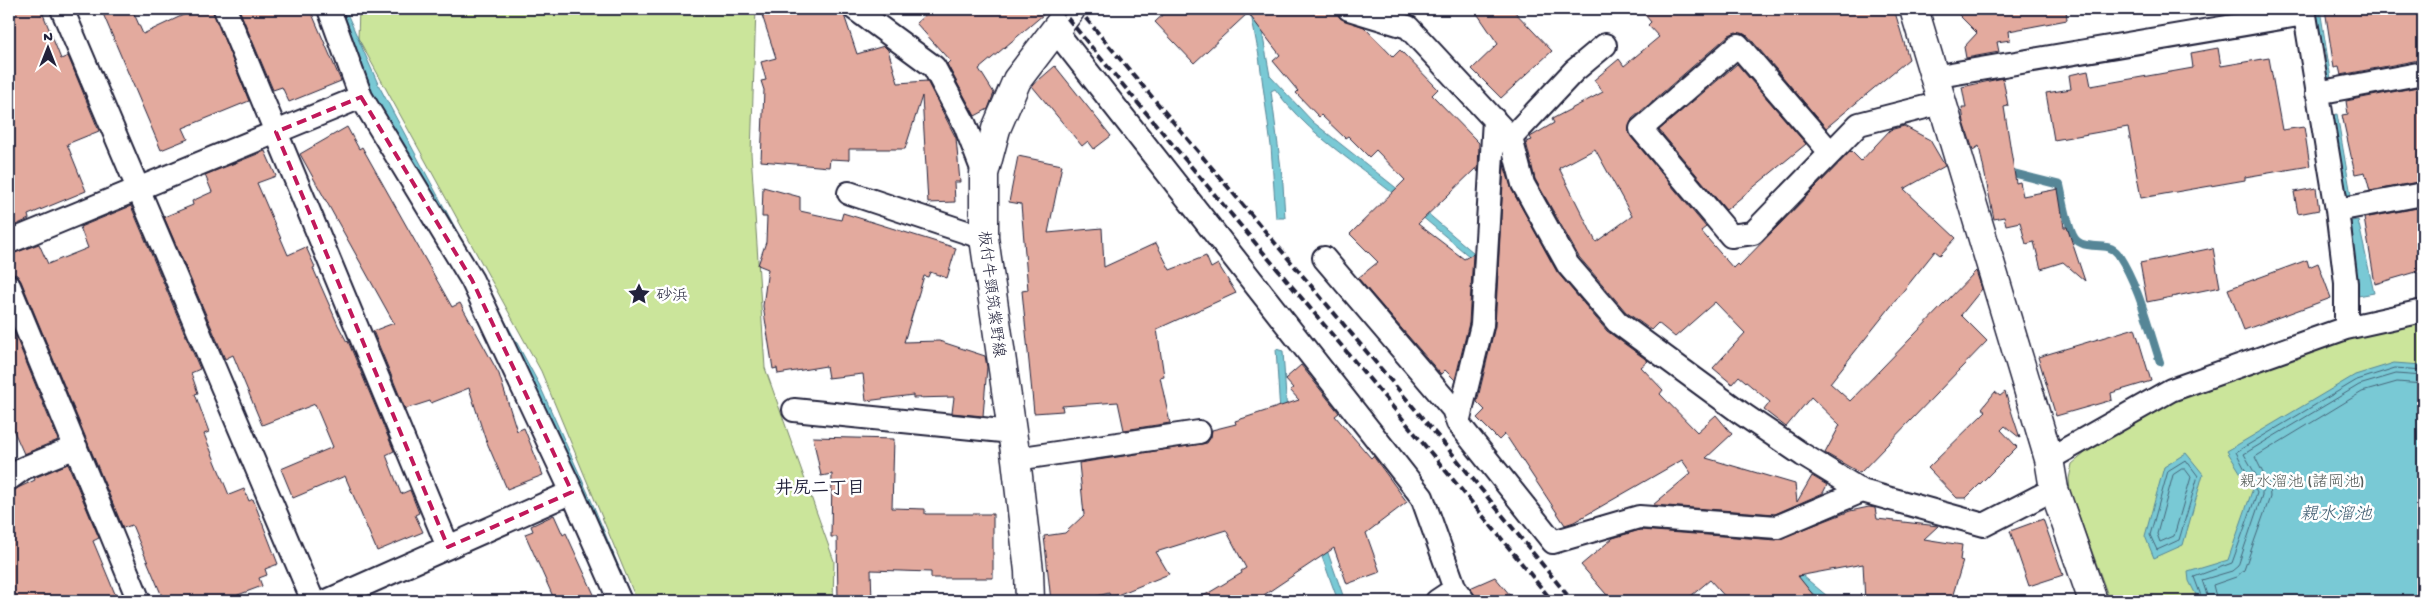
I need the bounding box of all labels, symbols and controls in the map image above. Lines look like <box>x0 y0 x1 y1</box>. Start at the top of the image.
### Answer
north arrow <box>22 22 72 72</box>
text: N <box>43 29 53 46</box>
street label: 板付牛頸筑紫野線 <box>972 229 1009 359</box>
place icon: 砂浜 <box>626 281 652 307</box>
place label: 砂浜 <box>656 287 688 307</box>
park label: 親水溜池 (諸岡池) <box>2240 473 2364 493</box>
district label: 井尻二丁目 <box>775 478 865 500</box>
water label: 親水溜池 <box>2300 504 2373 526</box>

